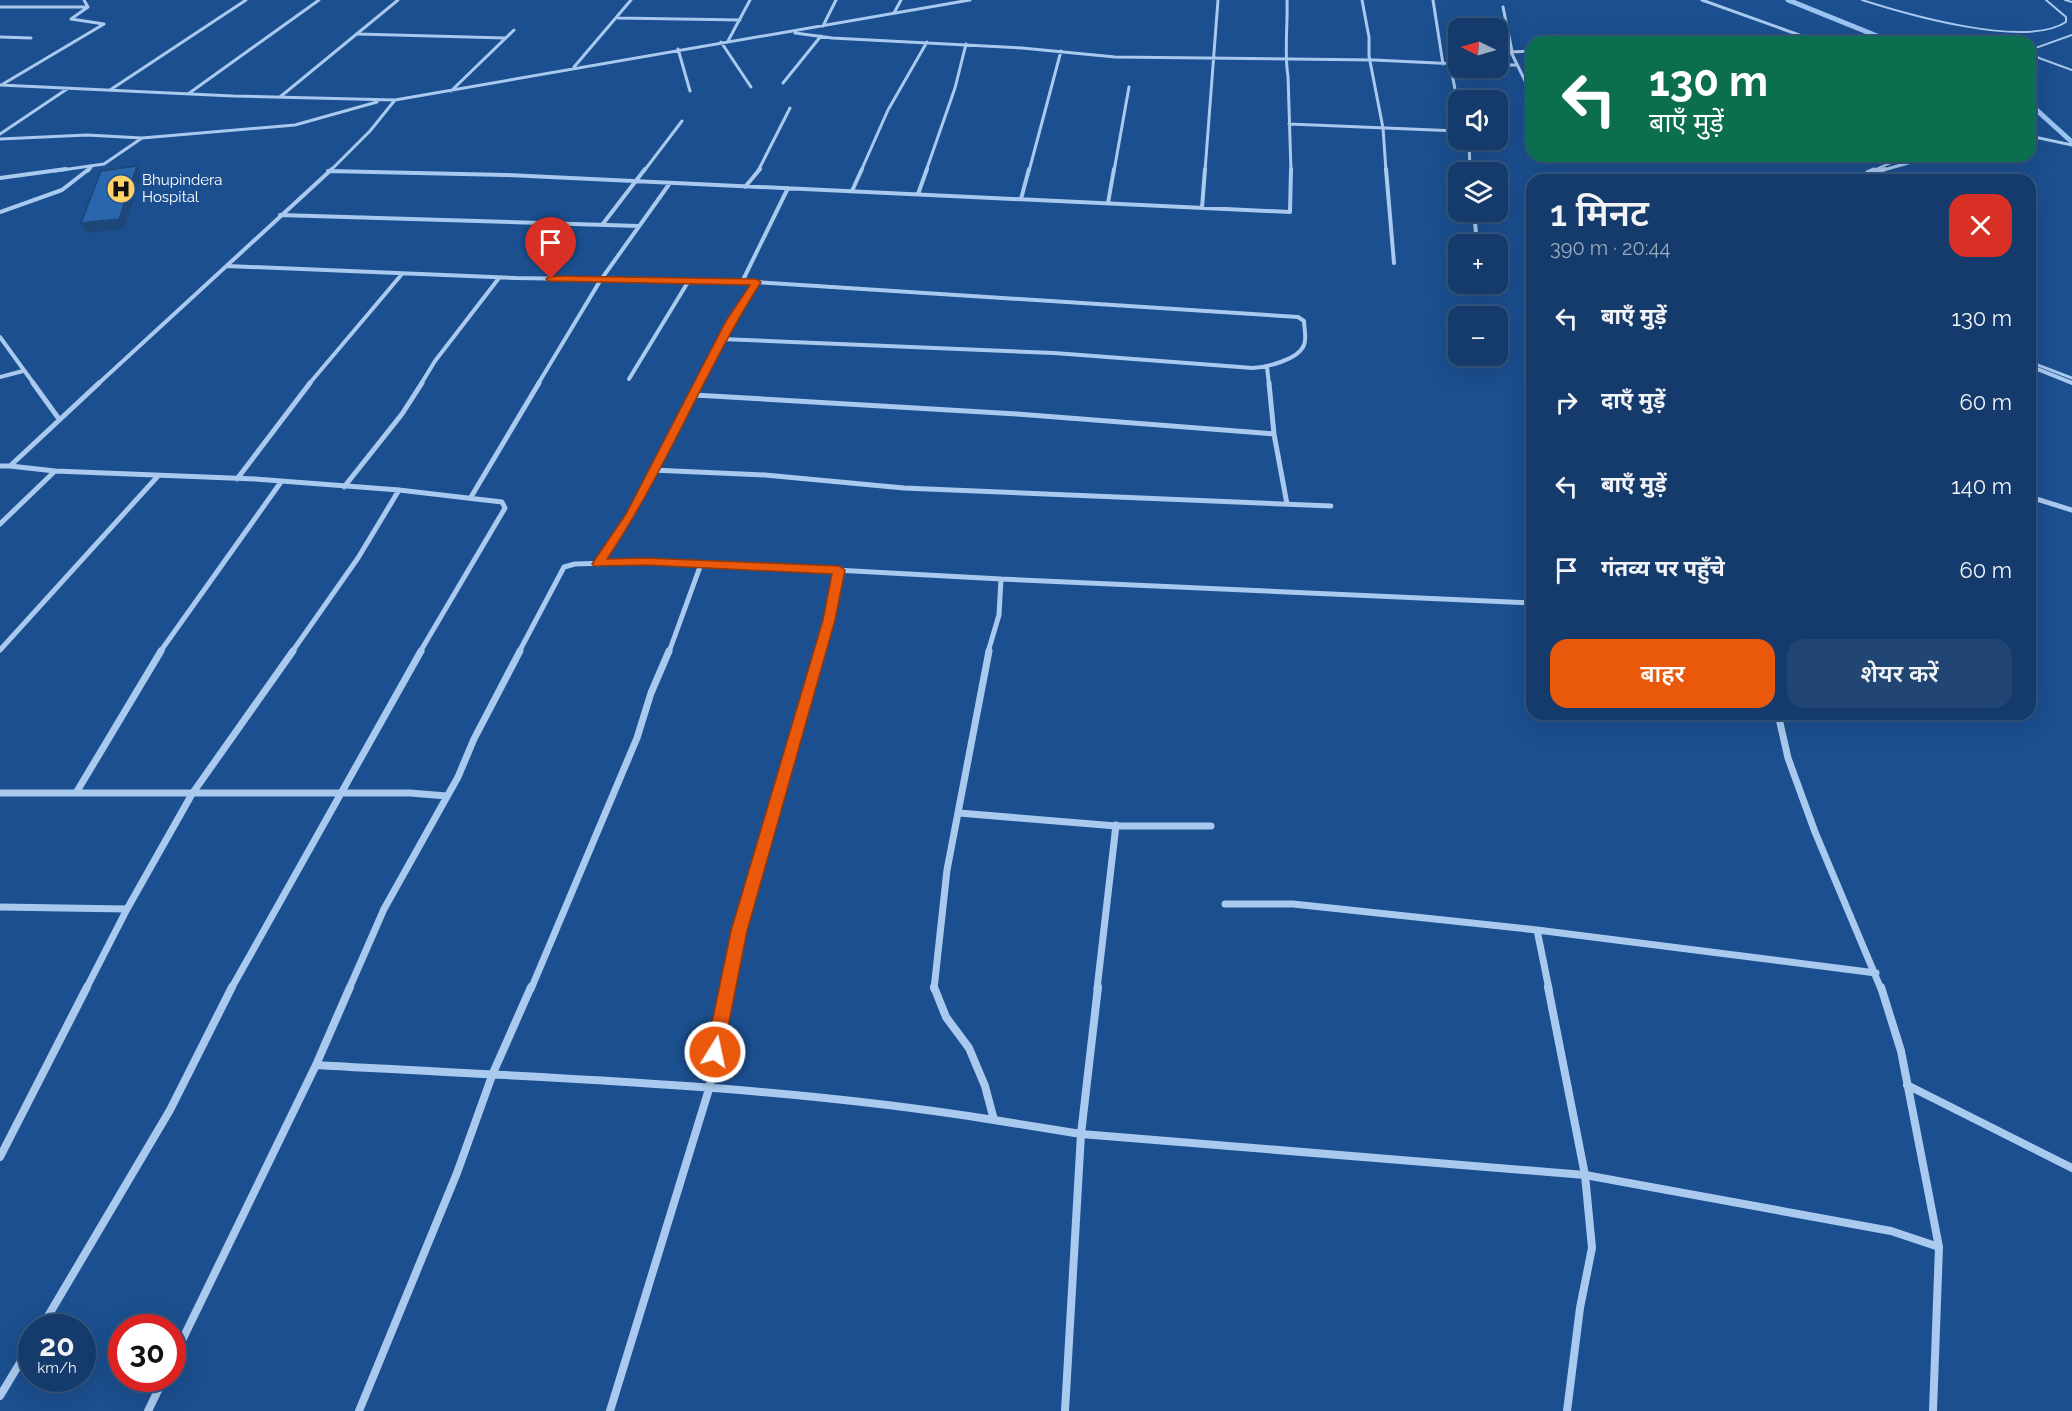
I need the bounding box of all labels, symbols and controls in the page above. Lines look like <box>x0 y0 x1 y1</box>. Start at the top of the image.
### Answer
north arrow <box>1448 18 1508 78</box>
map controls <box>1448 18 1508 366</box>
text: 130 m <box>1649 57 1768 106</box>
icon: left <box>1550 60 1628 138</box>
button: sound <box>1448 90 1508 150</box>
text: बाएँ मुड़ें <box>1649 107 1724 138</box>
button: layers <box>1448 162 1508 222</box>
place label: Bhupindera Hospital <box>142 171 222 206</box>
hospital icon: Bhupindera Hospital <box>105 173 137 205</box>
text: 1 मिनट <box>1550 192 1649 234</box>
button: close <box>1949 194 2012 257</box>
pin <box>525 217 576 279</box>
icon: arrive <box>534 226 567 259</box>
button: + <box>1448 234 1508 294</box>
text: 390 m · 20:44 <box>1550 236 1670 260</box>
icon: left <box>1550 302 1583 335</box>
text: बाएँ मुड़ें <box>1601 303 1667 329</box>
text: 130 m <box>1952 305 2012 331</box>
button: − <box>1448 306 1508 366</box>
icon: right <box>1550 386 1583 419</box>
text: दाएँ मुड़ें <box>1601 387 1665 413</box>
text: 60 m <box>1959 389 2012 415</box>
icon: left <box>1550 470 1583 503</box>
text: बाएँ मुड़ें <box>1601 471 1667 497</box>
text: 140 m <box>1951 473 2012 499</box>
icon: arrive <box>1550 554 1583 587</box>
text: गंतव्य पर पहुँचे <box>1601 555 1725 581</box>
text: 60 m <box>1959 557 2012 583</box>
button: बाहर <box>1550 639 1775 708</box>
button: शेयर करें <box>1787 639 2012 708</box>
position arrow <box>683 1020 747 1084</box>
speed limit sign: 30 <box>108 1314 186 1392</box>
text: 20 <box>39 1328 75 1363</box>
text: km/h <box>37 1359 77 1377</box>

